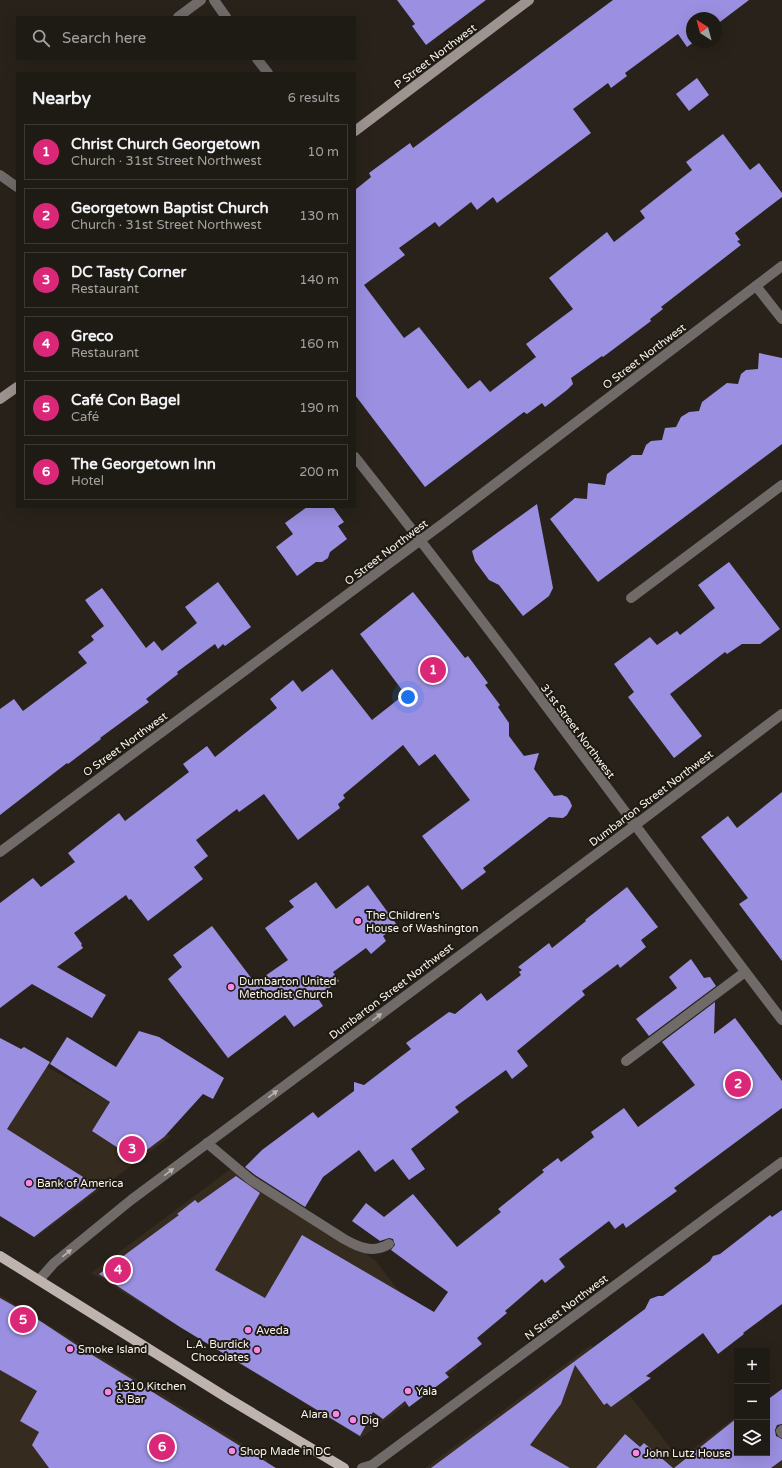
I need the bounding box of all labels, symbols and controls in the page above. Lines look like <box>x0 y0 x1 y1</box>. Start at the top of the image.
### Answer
north arrow <box>686 12 722 48</box>
search box <box>16 16 356 60</box>
street label: P Street Northwest <box>392 21 479 91</box>
icon: search <box>30 27 52 49</box>
text: Search here <box>62 29 146 47</box>
text: Nearby <box>32 88 91 109</box>
text: 6 results <box>288 90 340 106</box>
text: Christ Church Georgetown <box>71 135 260 153</box>
text: 1 <box>42 144 50 160</box>
text: 10 m <box>307 144 339 160</box>
text: Church · 31st Street Northwest <box>71 153 262 169</box>
text: Georgetown Baptist Church <box>71 199 269 217</box>
text: 2 <box>42 208 50 224</box>
text: 130 m <box>299 208 339 224</box>
text: Church · 31st Street Northwest <box>71 217 262 233</box>
text: DC Tasty Corner <box>71 263 186 281</box>
text: 3 <box>42 272 50 288</box>
text: 140 m <box>299 272 339 288</box>
text: Restaurant <box>71 281 139 297</box>
street label: O Street Northwest <box>600 321 688 392</box>
text: Greco <box>71 327 113 345</box>
text: 4 <box>42 336 50 352</box>
text: 160 m <box>299 336 339 352</box>
text: Restaurant <box>71 345 139 361</box>
text: Café Con Bagel <box>71 391 180 409</box>
text: 5 <box>42 400 50 416</box>
text: 190 m <box>299 400 339 416</box>
text: Café <box>71 409 99 425</box>
text: The Georgetown Inn <box>71 455 216 473</box>
text: 6 <box>42 464 50 480</box>
text: 200 m <box>299 464 339 480</box>
text: Hotel <box>71 473 104 489</box>
street label: O Street Northwest <box>342 517 430 588</box>
pin: 1 <box>420 655 446 685</box>
street label: 31st Street Northwest <box>538 681 617 781</box>
your location <box>398 687 418 707</box>
street label: O Street Northwest <box>81 710 170 779</box>
street label: Dumbarton Street Northwest <box>587 748 716 849</box>
place label: The Children's House of Washington <box>366 909 478 935</box>
marker: The Children's House of Washington <box>353 916 363 926</box>
street label: Dumbarton Street Northwest <box>327 941 456 1042</box>
place label: Dumbarton United Methodist Church <box>239 975 337 1001</box>
marker: Dumbarton United Methodist Church <box>226 982 236 992</box>
one-way arrow <box>372 1013 382 1021</box>
pin: 2 <box>725 1069 751 1099</box>
one-way arrow <box>267 1090 278 1098</box>
pin: 3 <box>119 1134 145 1164</box>
one-way arrow <box>163 1168 174 1176</box>
place label: Bank of America <box>37 1177 124 1190</box>
marker: Bank of America <box>24 1178 34 1188</box>
one-way arrow <box>61 1248 72 1257</box>
pin: 4 <box>105 1255 131 1285</box>
street label: N Street Northwest <box>522 1272 610 1343</box>
pin: 5 <box>10 1305 36 1335</box>
place label: Aveda <box>256 1324 289 1337</box>
marker: Aveda <box>243 1325 253 1335</box>
place label: L.A. Burdick Chocolates <box>186 1338 249 1364</box>
place label: Smoke Island <box>78 1343 147 1356</box>
marker: Smoke Island <box>65 1344 75 1354</box>
marker: L.A. Burdick Chocolates <box>252 1345 262 1355</box>
map controls <box>734 1348 770 1456</box>
button: + <box>734 1348 770 1384</box>
place label: 1310 Kitchen & Bar <box>116 1380 186 1406</box>
button: − <box>734 1384 770 1420</box>
place label: Yala <box>416 1385 437 1398</box>
marker: Yala <box>403 1386 413 1396</box>
marker: 1310 Kitchen & Bar <box>103 1387 113 1397</box>
place label: Alara <box>301 1408 328 1421</box>
marker: Alara <box>331 1409 341 1419</box>
place label: Dig <box>361 1414 379 1427</box>
marker: Dig <box>348 1415 358 1425</box>
button: layers <box>734 1420 770 1456</box>
pin: 6 <box>149 1432 175 1462</box>
place label: Shop Made in DC <box>240 1445 331 1458</box>
marker: Shop Made in DC <box>227 1446 237 1456</box>
place label: John Lutz House <box>644 1447 731 1460</box>
marker: John Lutz House <box>631 1448 641 1458</box>

